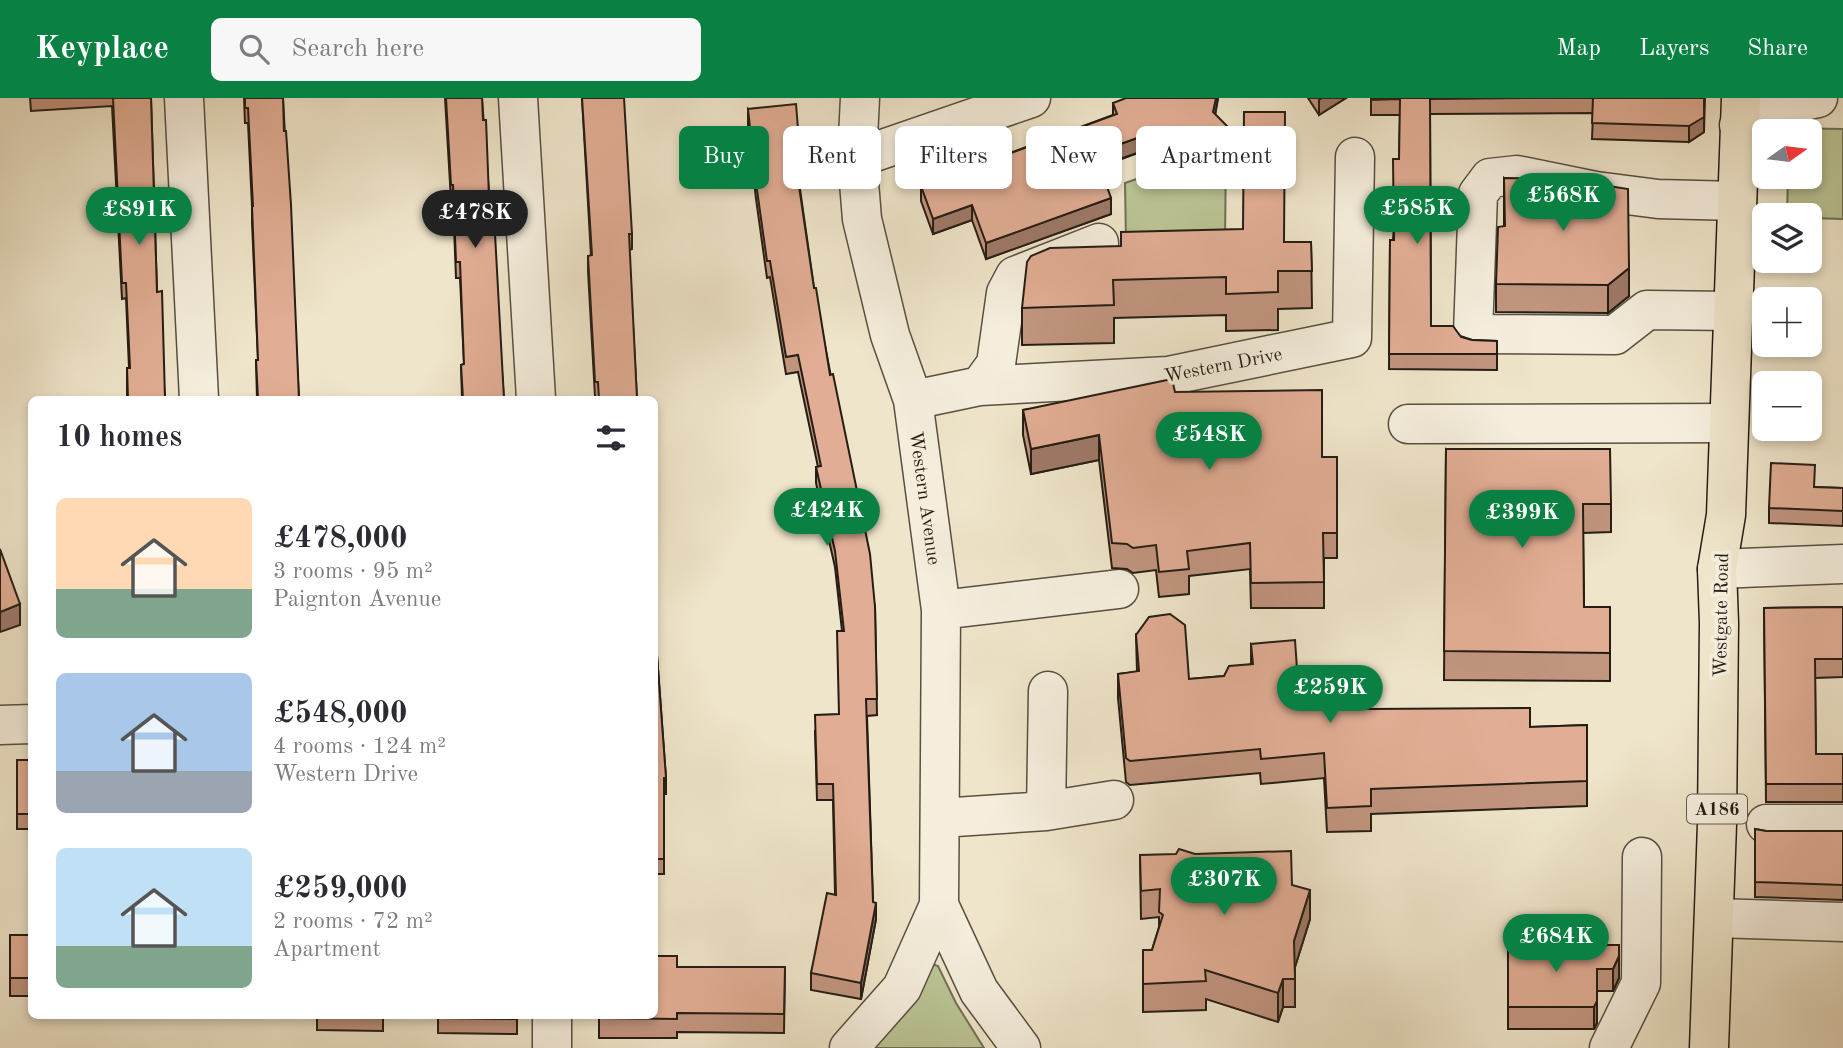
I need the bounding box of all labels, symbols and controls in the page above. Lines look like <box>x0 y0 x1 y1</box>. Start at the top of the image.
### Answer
search box <box>211 18 701 81</box>
icon: search <box>235 30 273 68</box>
text: Keyplace <box>35 33 169 66</box>
text: Search here <box>291 36 424 62</box>
text: Map <box>1557 37 1601 61</box>
text: Layers <box>1639 37 1709 61</box>
text: Share <box>1747 37 1808 61</box>
north arrow <box>1752 119 1822 189</box>
map controls <box>1752 119 1822 441</box>
chip: Buy <box>679 126 769 189</box>
chip: Rent <box>783 126 881 189</box>
chip: Filters <box>895 126 1012 189</box>
chip: New <box>1026 126 1122 189</box>
chip: Apartment <box>1136 126 1296 189</box>
pin: £568K <box>1514 174 1612 233</box>
text: £568K <box>1526 184 1600 207</box>
pin: £585K <box>1368 186 1466 246</box>
pin: £891K <box>90 188 188 247</box>
pin: £478K <box>426 190 524 250</box>
text: £585K <box>1380 197 1454 220</box>
text: £891K <box>102 198 176 221</box>
text: £478K <box>438 201 512 224</box>
button: layers <box>1752 203 1822 273</box>
button: + <box>1752 287 1822 357</box>
street label: Western Drive <box>1163 346 1284 387</box>
button: − <box>1752 371 1822 441</box>
pin: £548K <box>1160 412 1258 472</box>
icon: filters <box>592 419 630 457</box>
text: 10 homes <box>56 423 182 453</box>
text: £548K <box>1172 423 1246 446</box>
street label: Western Avenue <box>905 430 942 566</box>
pin: £424K <box>778 489 876 548</box>
pin: £399K <box>1473 490 1571 550</box>
text: £424K <box>790 499 864 522</box>
text: £399K <box>1485 501 1559 524</box>
text: £478,000 <box>273 524 407 554</box>
icon: home <box>112 526 196 610</box>
street label: Westgate Road <box>1712 552 1733 678</box>
text: 3 rooms · 95 m² <box>273 560 433 583</box>
text: Paignton Avenue <box>273 588 441 611</box>
pin: £259K <box>1281 666 1379 725</box>
text: £259K <box>1293 676 1367 699</box>
text: £548,000 <box>273 699 407 729</box>
icon: home <box>112 701 196 785</box>
text: 4 rooms · 124 m² <box>273 735 446 758</box>
text: Western Drive <box>273 763 418 786</box>
road number: A186 <box>1687 794 1747 824</box>
pin: £307K <box>1175 858 1273 917</box>
text: £307K <box>1187 868 1261 891</box>
text: £259,000 <box>273 874 407 904</box>
icon: home <box>112 876 196 960</box>
text: 2 rooms · 72 m² <box>273 910 433 933</box>
pin: £684K <box>1507 914 1605 974</box>
text: £684K <box>1519 925 1593 948</box>
text: Apartment <box>273 938 381 961</box>

